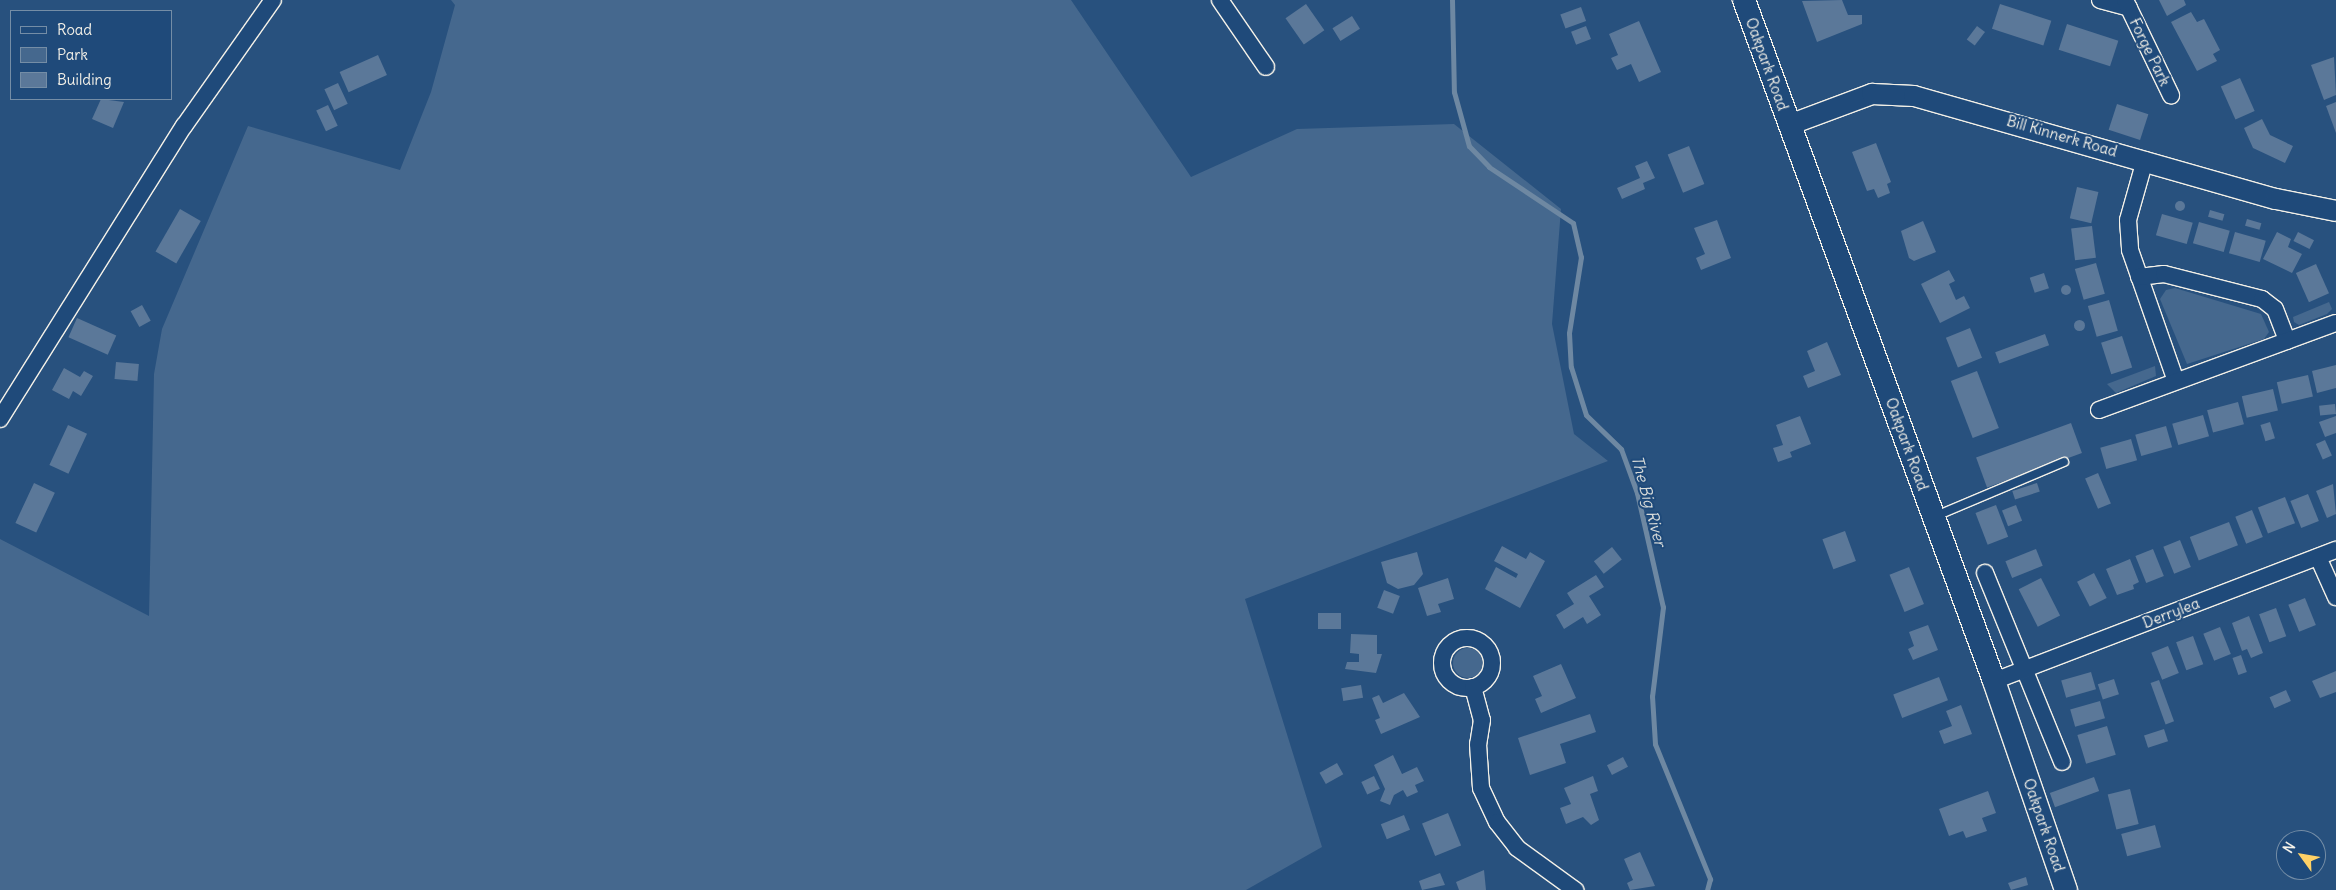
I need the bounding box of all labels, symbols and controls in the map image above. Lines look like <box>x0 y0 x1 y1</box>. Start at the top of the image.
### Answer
legend <box>10 10 172 100</box>
street label: Oakpark Road <box>1742 15 1792 113</box>
street label: Forge Park <box>2126 15 2174 89</box>
text: Road <box>57 20 92 39</box>
text: Park <box>57 45 88 64</box>
text: Building <box>57 70 112 89</box>
street label: Bill Kinnerk Road <box>2005 112 2119 160</box>
street label: Oakpark Road <box>1882 395 1932 493</box>
water label: The Big River <box>1628 453 1670 549</box>
street label: Derrylea <box>2140 594 2202 632</box>
street label: Oakpark Road <box>2020 776 2068 874</box>
north arrow <box>2276 830 2326 880</box>
text: N <box>2279 839 2299 856</box>

